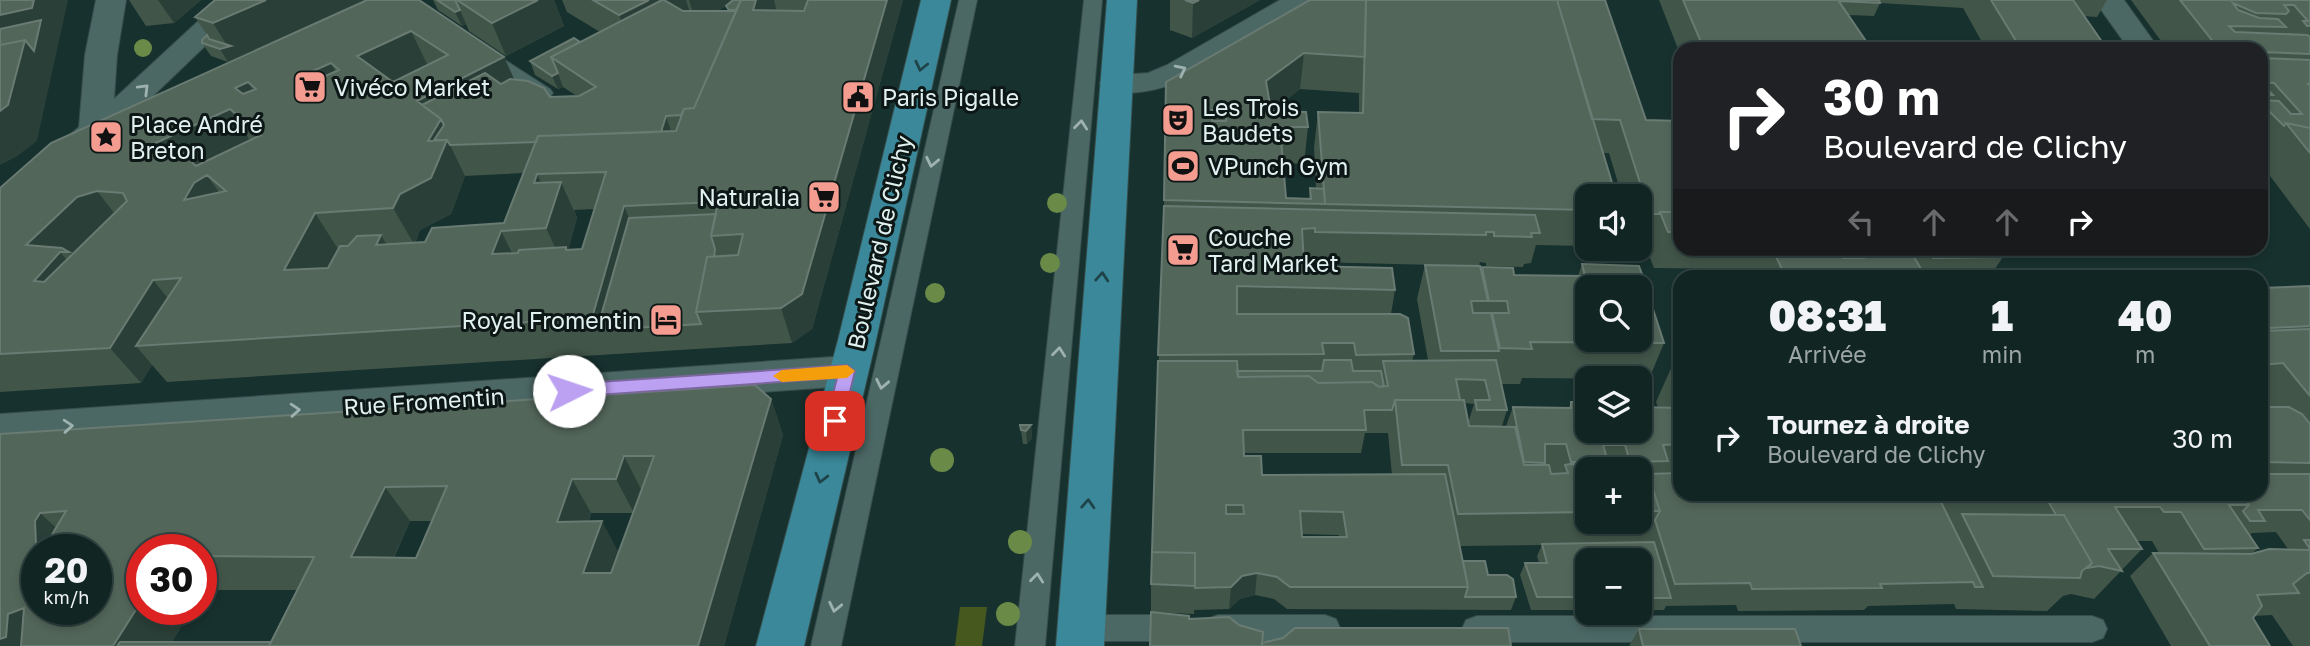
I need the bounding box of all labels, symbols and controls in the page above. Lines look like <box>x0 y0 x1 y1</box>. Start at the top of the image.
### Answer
one-way arrow <box>914 60 929 72</box>
one-way arrow <box>1174 64 1186 78</box>
text: 30 m <box>1823 67 1940 126</box>
supermarket icon: Vivéco Market <box>291 68 329 106</box>
icon: right <box>1708 70 1799 161</box>
place label: Vivéco Market <box>334 73 490 101</box>
public building icon: Paris Pigalle <box>839 78 877 116</box>
place label: Paris Pigalle <box>882 83 1019 111</box>
one-way arrow <box>135 84 148 97</box>
place label: Les Trois Baudets <box>1202 93 1299 147</box>
theatre icon: Les Trois Baudets <box>1159 101 1197 139</box>
place label: Place André Breton <box>130 110 263 164</box>
place icon: Place André Breton <box>87 118 125 156</box>
one-way arrow <box>1073 119 1088 130</box>
text: Boulevard de Clichy <box>1823 127 2127 165</box>
street label: Boulevard de Clichy <box>841 132 917 352</box>
sports icon: VPunch Gym <box>1164 147 1202 185</box>
place label: VPunch Gym <box>1208 152 1348 180</box>
one-way arrow <box>925 156 940 168</box>
supermarket icon: Naturalia <box>805 178 843 216</box>
place label: Naturalia <box>698 183 800 211</box>
map controls <box>1575 184 1652 625</box>
button: sound <box>1575 184 1652 261</box>
icon: left <box>1842 203 1880 241</box>
icon: ahead <box>1915 203 1953 241</box>
icon: ahead <box>1988 203 2026 241</box>
icon: right <box>2061 203 2099 241</box>
place label: Couche Tard Market <box>1208 223 1339 277</box>
supermarket icon: Couche Tard Market <box>1164 231 1202 269</box>
one-way arrow <box>1094 272 1109 283</box>
button: search <box>1575 275 1652 352</box>
text: 08:31 <box>1769 290 1886 340</box>
text: 1 <box>1991 290 2013 340</box>
text: 40 <box>2118 290 2172 340</box>
hotel icon: Royal Fromentin <box>647 301 685 339</box>
place label: Royal Fromentin <box>462 306 642 334</box>
text: Arrivée <box>1788 340 1867 368</box>
text: min <box>1982 340 2023 368</box>
text: m <box>2135 340 2155 368</box>
one-way arrow <box>1051 346 1066 357</box>
position arrow <box>532 354 606 428</box>
button: layers <box>1575 366 1652 443</box>
one-way arrow <box>876 378 891 390</box>
street label: Rue Fromentin <box>342 381 506 421</box>
pin <box>805 391 865 451</box>
icon: arrive <box>816 402 854 440</box>
one-way arrow <box>290 403 301 418</box>
text: Tournez à droite <box>1767 409 1970 440</box>
one-way arrow <box>63 418 74 433</box>
icon: right <box>1708 419 1746 457</box>
text: 30 m <box>2172 423 2233 454</box>
text: Boulevard de Clichy <box>1767 440 1985 468</box>
button: + <box>1575 457 1652 534</box>
one-way arrow <box>815 472 829 484</box>
one-way arrow <box>1080 499 1095 510</box>
speed limit sign: 30 <box>126 534 217 625</box>
button: − <box>1575 548 1652 625</box>
text: 20 <box>44 549 89 591</box>
one-way arrow <box>1029 572 1044 583</box>
text: km/h <box>44 586 89 608</box>
one-way arrow <box>828 601 843 613</box>

